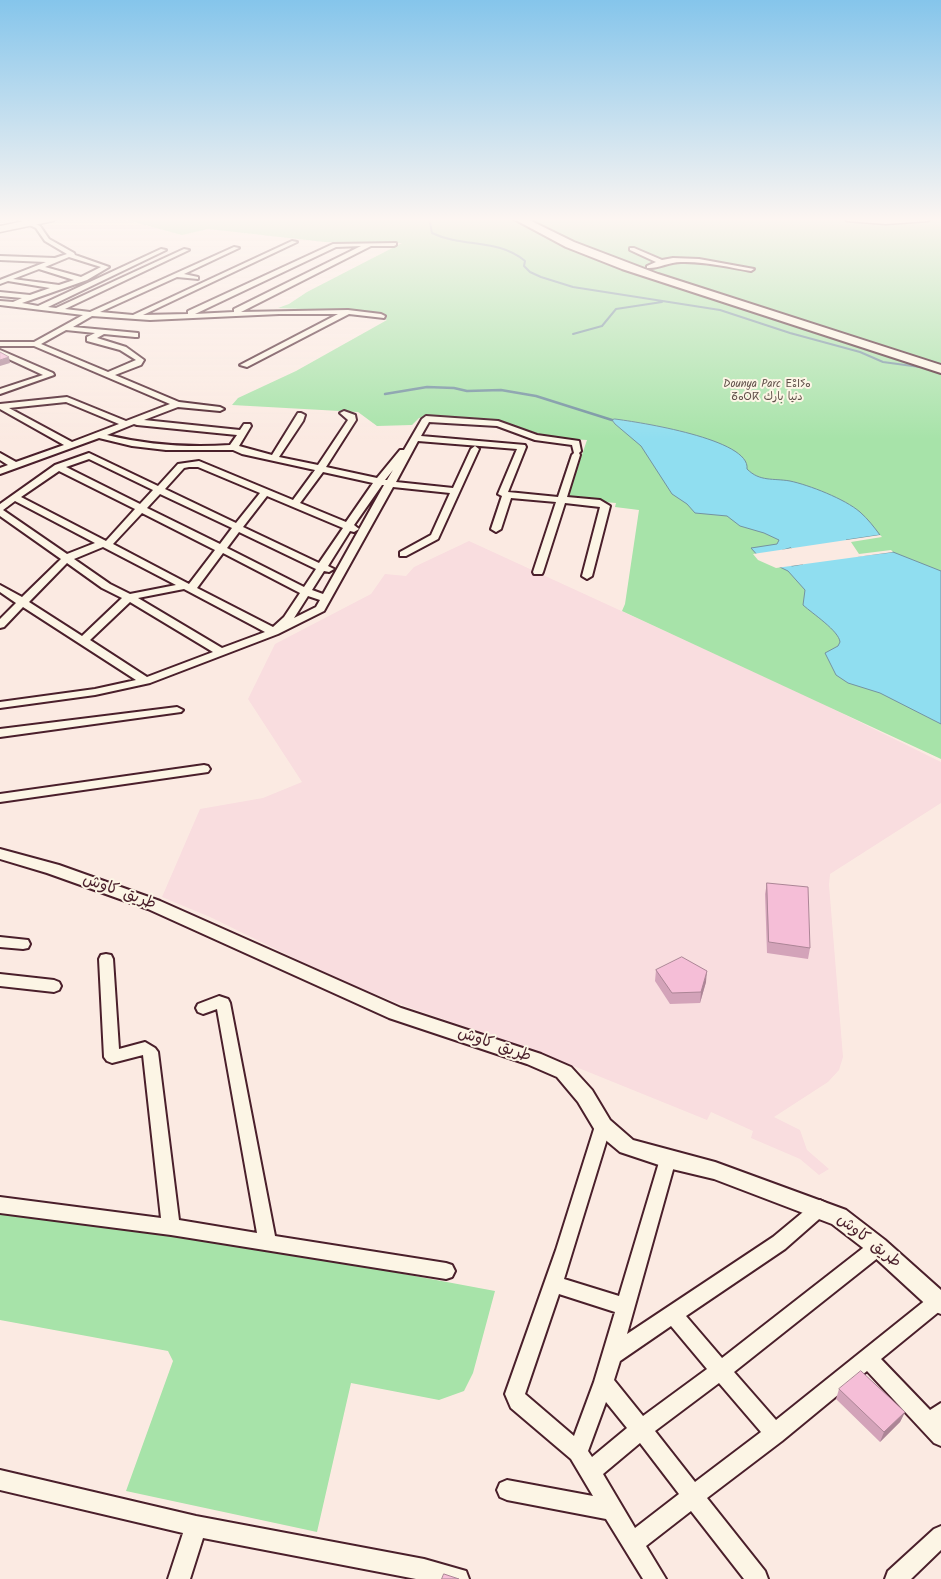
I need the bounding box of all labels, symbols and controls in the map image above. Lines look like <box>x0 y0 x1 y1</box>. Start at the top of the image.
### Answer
park label: Dounya Parc ⴹⵓⵏⵢⴰ ⵒⴰⵔⴽ دنيا بارك <box>723 378 811 404</box>
street label: طريق كاوش <box>80 871 158 915</box>
street label: طريق كاوش <box>455 1024 533 1068</box>
street label: طريق كاوش <box>832 1211 904 1273</box>

